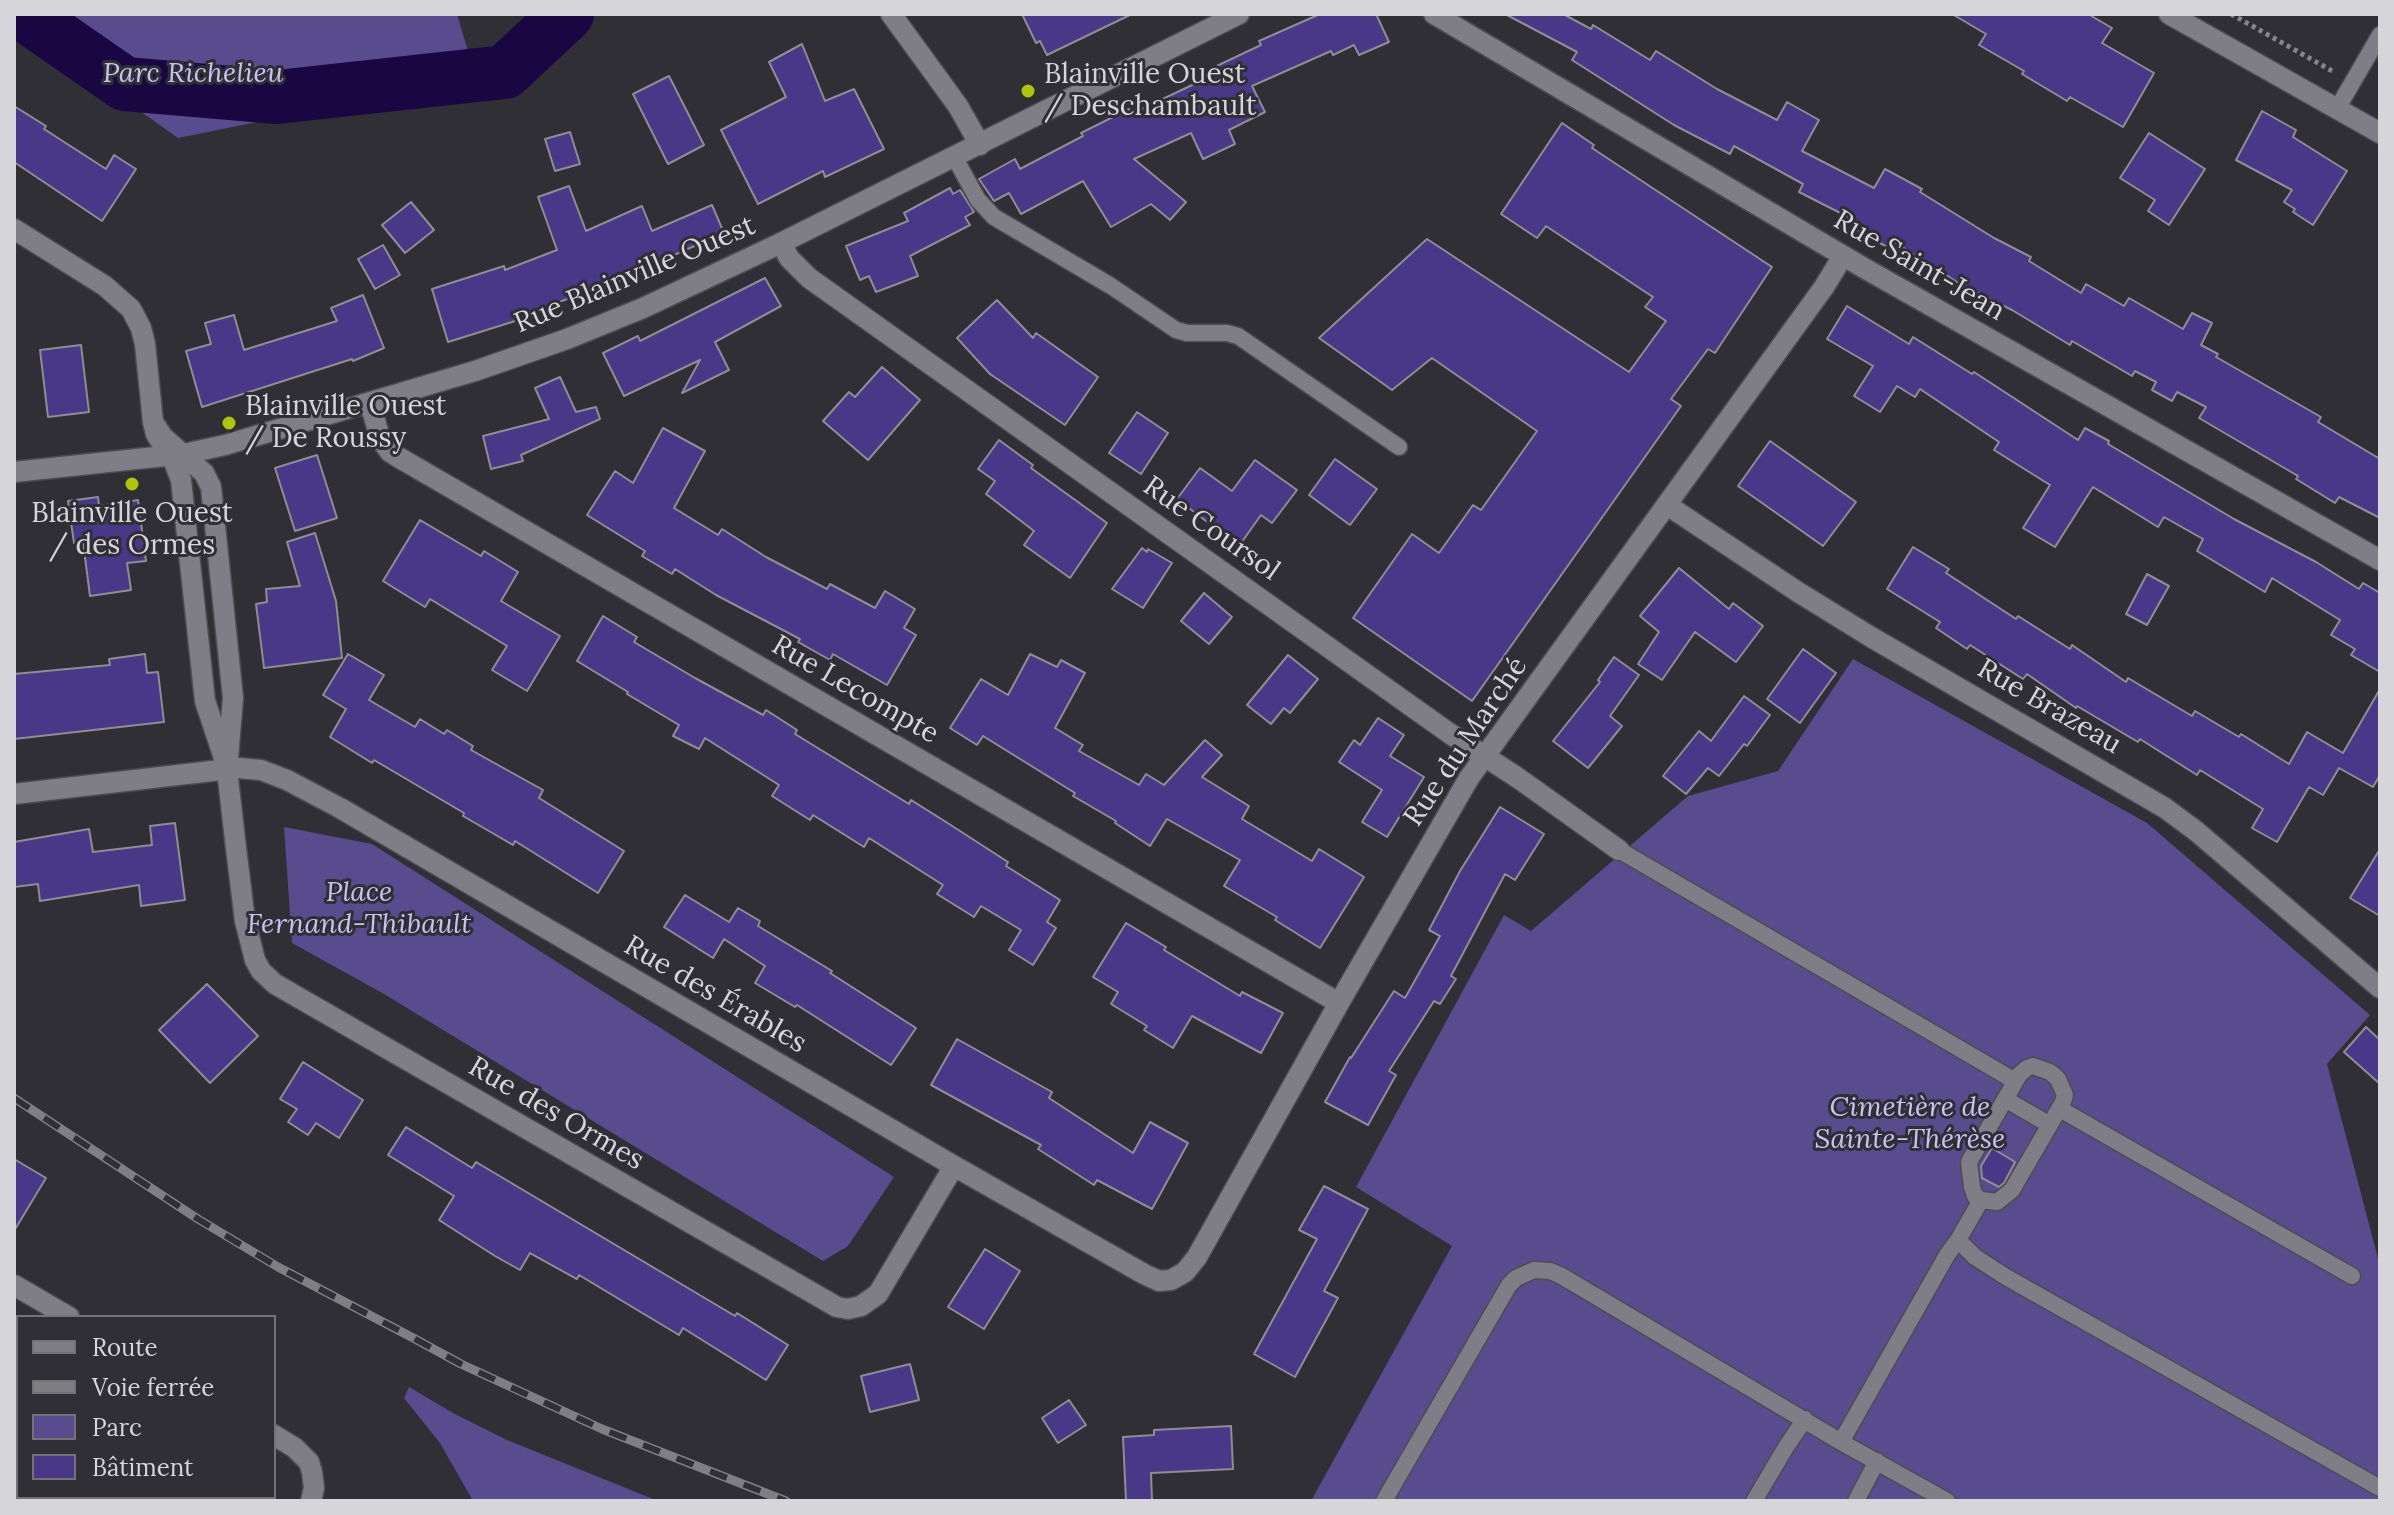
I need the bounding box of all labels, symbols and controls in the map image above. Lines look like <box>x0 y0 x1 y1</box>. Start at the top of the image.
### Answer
park label: Parc Richelieu <box>103 57 283 91</box>
place label: Blainville Ouest / Deschambault <box>1044 58 1257 124</box>
marker: Blainville Ouest / Deschambault <box>1019 82 1037 100</box>
street label: Rue Saint-Jean <box>1827 203 2011 329</box>
street label: Rue Blainville Ouest <box>510 209 760 341</box>
place label: Blainville Ouest / De Roussy <box>245 390 446 456</box>
marker: Blainville Ouest / De Roussy <box>220 414 238 432</box>
street label: Rue Coursol <box>1136 470 1286 588</box>
marker: Blainville Ouest / des Ormes <box>123 475 141 493</box>
place label: Blainville Ouest / des Ormes <box>31 497 233 563</box>
street label: Rue Lecompte <box>766 629 944 751</box>
street label: Rue du Marché <box>1397 651 1535 833</box>
street label: Rue Brazeau <box>1971 652 2127 762</box>
park label: Place Fernand-Thibault <box>247 876 471 942</box>
street label: Rue des Érables <box>618 929 812 1061</box>
street label: Rue des Ormes <box>462 1050 650 1178</box>
park label: Cimetière de Sainte-Thérèse <box>1815 1091 2005 1157</box>
legend <box>16 1315 276 1499</box>
text: Route <box>92 1332 158 1363</box>
text: Voie ferrée <box>92 1372 214 1403</box>
text: Parc <box>92 1412 142 1443</box>
text: Bâtiment <box>92 1452 193 1483</box>

